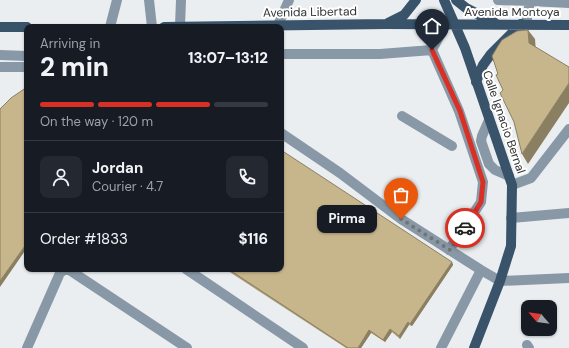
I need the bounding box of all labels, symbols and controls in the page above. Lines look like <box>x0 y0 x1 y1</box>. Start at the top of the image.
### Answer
street label: Avenida Libertad <box>263 3 357 21</box>
street label: Avenida Montoya <box>464 4 560 20</box>
pin <box>415 9 449 50</box>
icon: home <box>421 15 443 37</box>
text: Arriving in <box>40 35 100 52</box>
text: 13:07–13:12 <box>188 48 268 68</box>
text: 2 min <box>40 50 109 84</box>
street label: Calle Ignacio Bernal <box>479 68 529 176</box>
text: On the way · 120 m <box>40 113 153 130</box>
button: person <box>40 156 82 198</box>
button: phone <box>226 156 268 198</box>
text: Jordan <box>92 158 143 178</box>
text: Courier · 4.7 <box>92 178 163 195</box>
pin <box>384 178 418 219</box>
icon: bag <box>390 184 412 206</box>
callout: Pirma <box>317 205 377 233</box>
courier <box>445 208 485 248</box>
text: Pirma <box>329 210 365 227</box>
icon: car <box>454 217 476 239</box>
text: Order #1833 <box>40 229 128 249</box>
text: $116 <box>239 229 268 249</box>
north arrow <box>521 300 557 336</box>
map controls <box>521 300 557 336</box>

